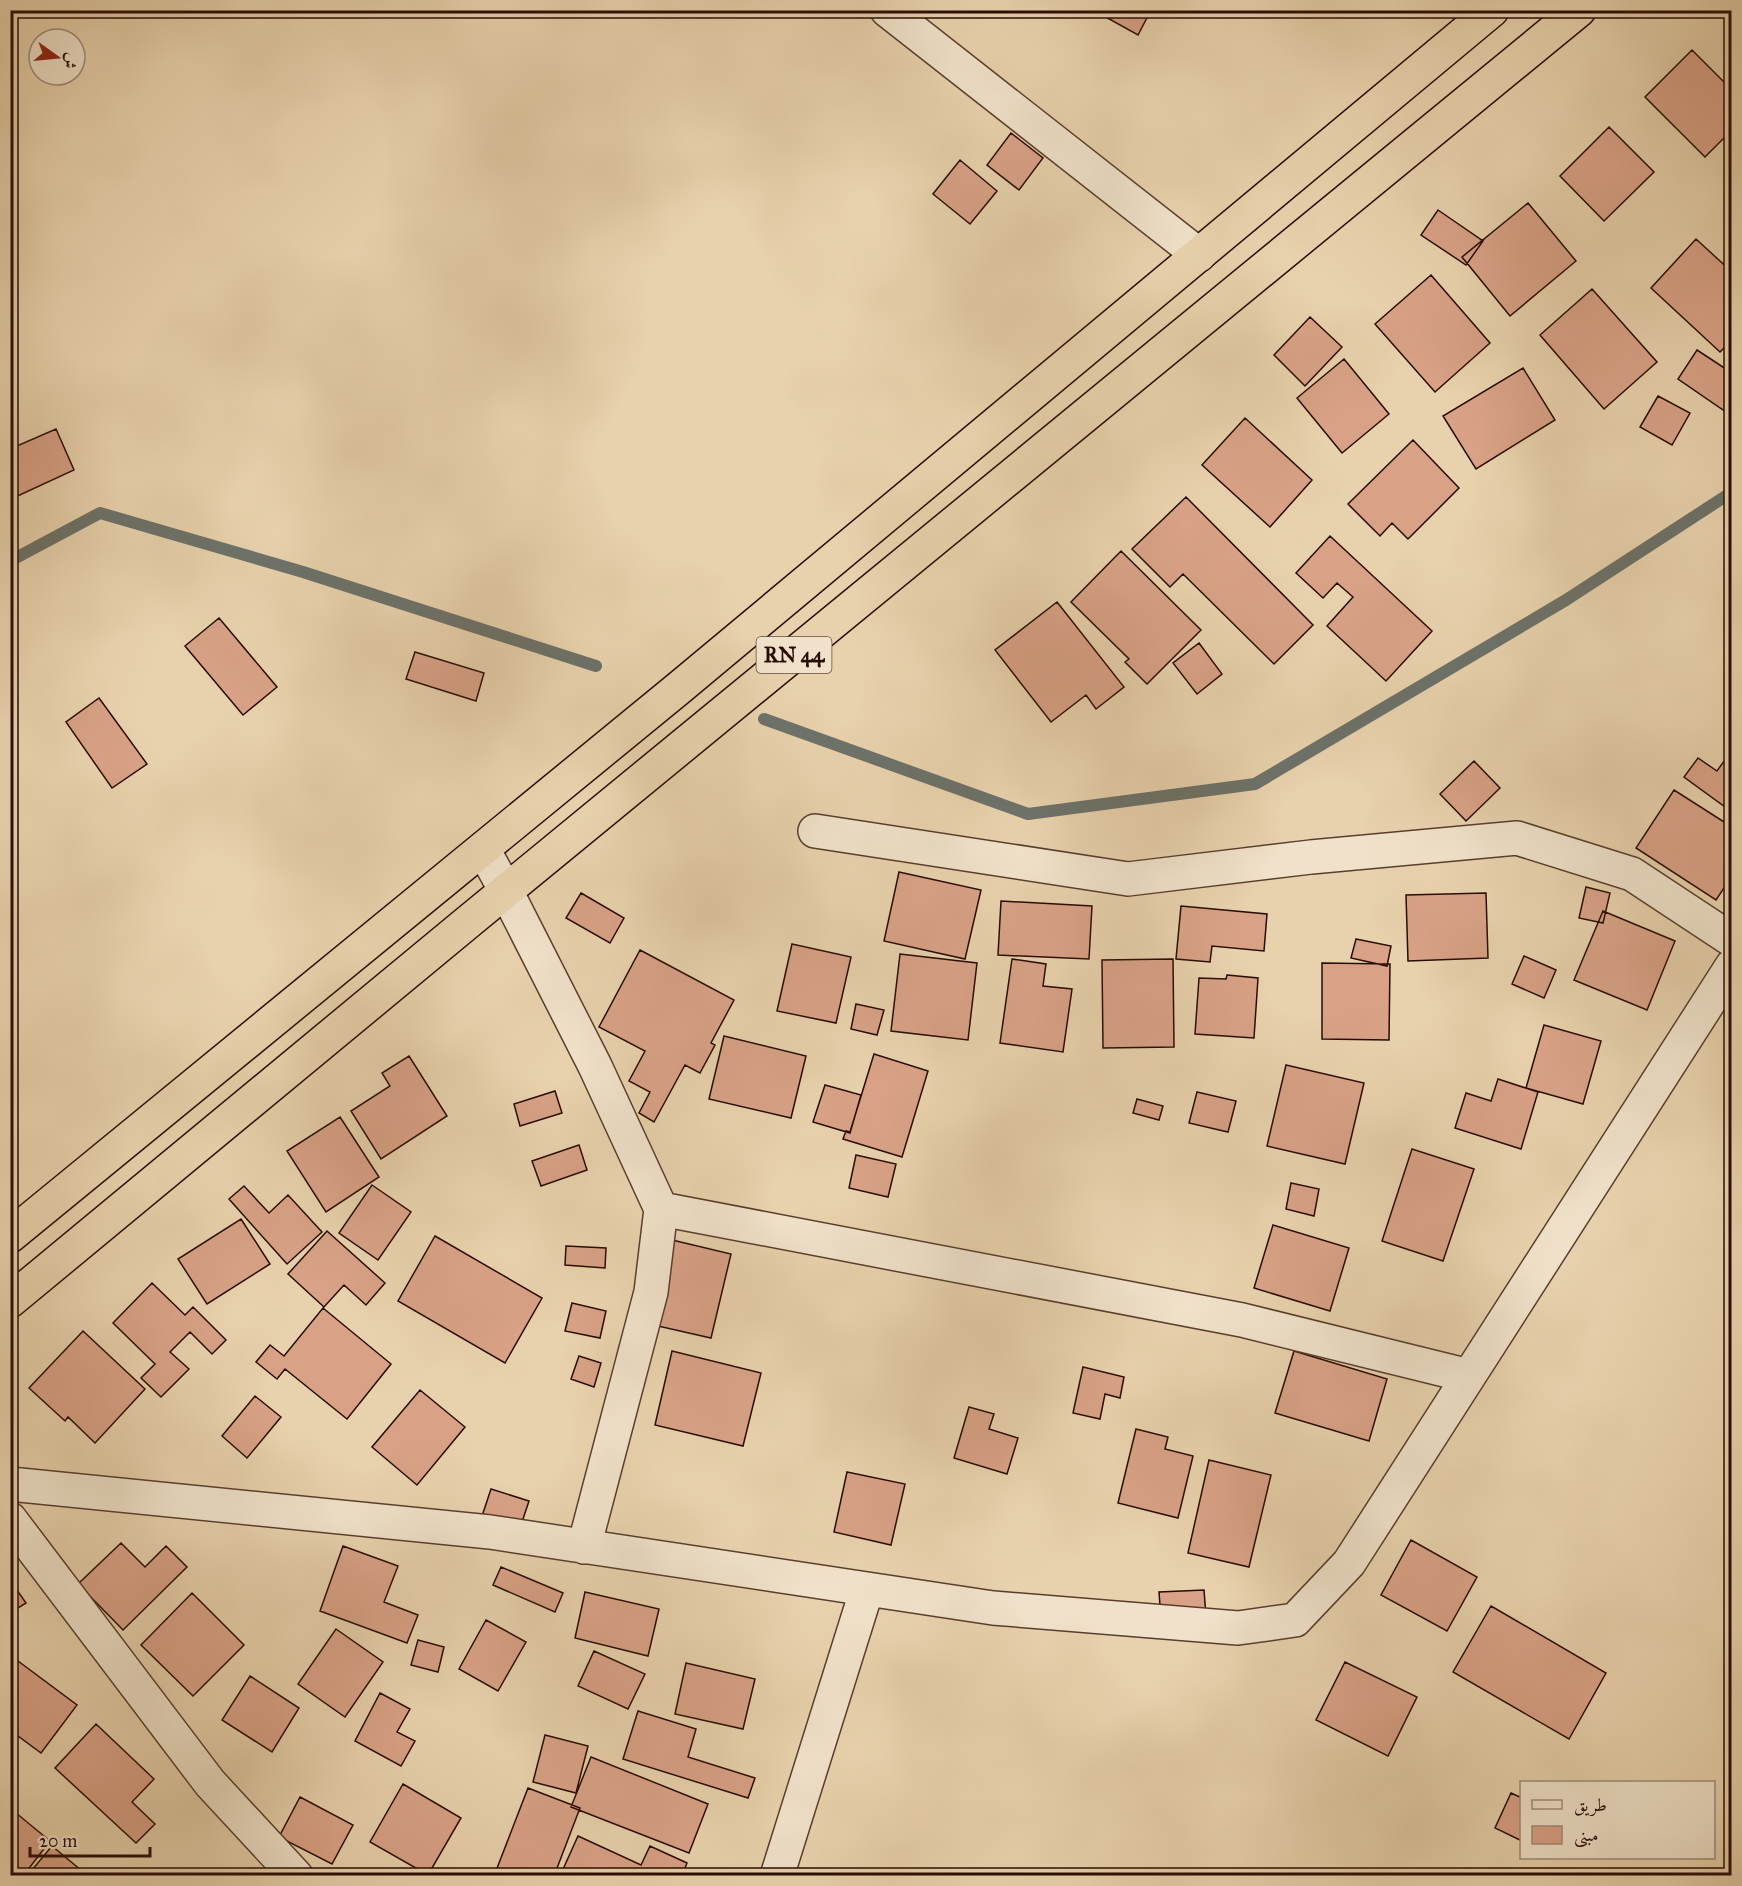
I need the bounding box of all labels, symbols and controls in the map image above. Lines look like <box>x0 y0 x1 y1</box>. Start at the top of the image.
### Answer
north arrow <box>27 27 87 87</box>
text: ش <box>60 51 82 71</box>
road number: RN 44 <box>756 637 832 673</box>
legend <box>1520 1781 1715 1859</box>
text: طريق <box>1574 1794 1607 1817</box>
scale bar <box>30 1820 150 1858</box>
text: مبنى <box>1574 1824 1599 1848</box>
text: 20 m <box>39 1830 77 1852</box>

